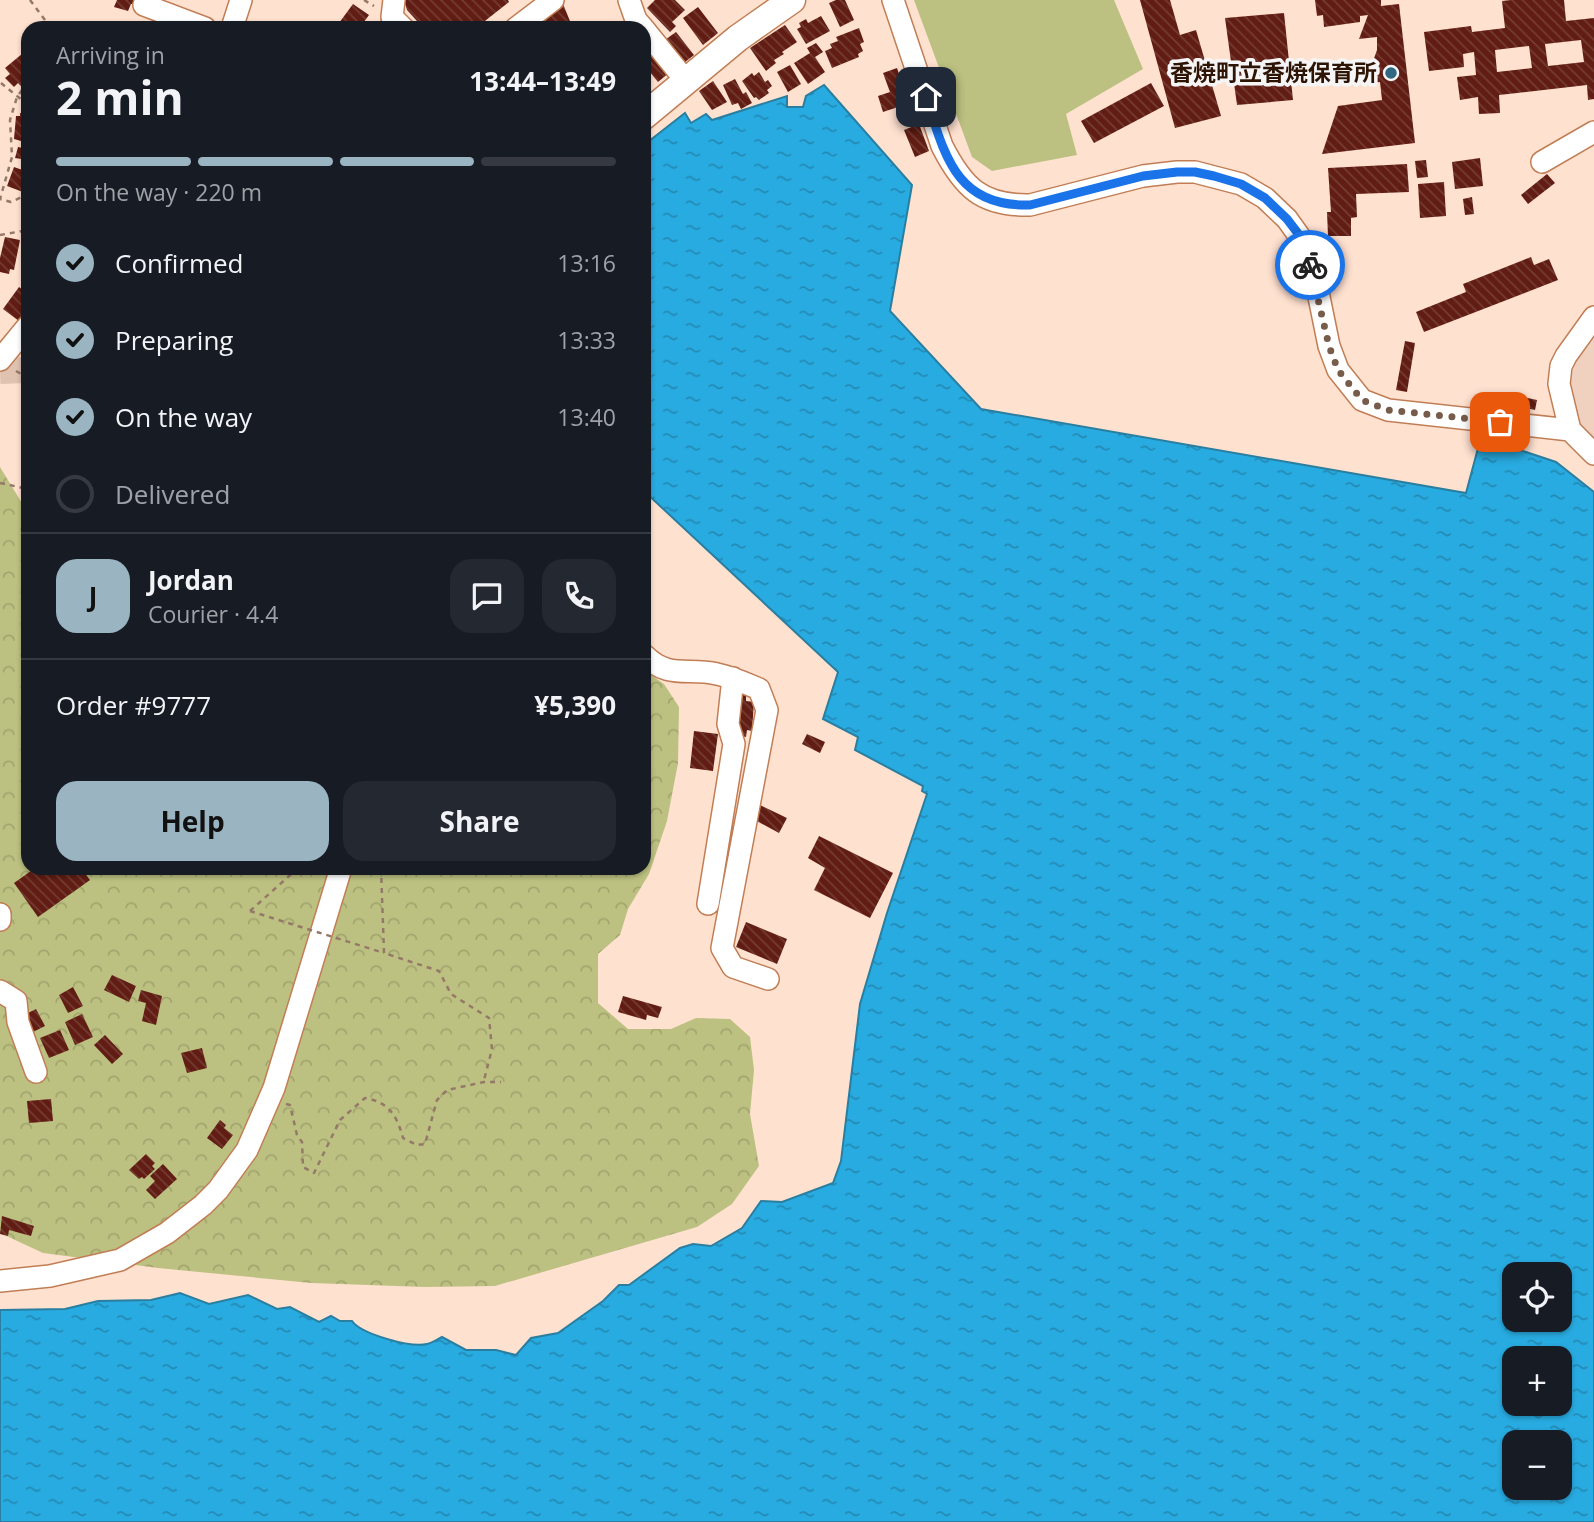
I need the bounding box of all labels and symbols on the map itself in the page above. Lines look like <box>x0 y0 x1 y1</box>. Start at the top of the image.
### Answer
place label: 香焼町立香焼保育所 <box>1170 56 1377 88</box>
marker: 香焼町立香焼保育所 <box>1383 65 1399 81</box>
pin <box>896 67 956 127</box>
courier <box>1275 230 1345 300</box>
pin <box>1470 392 1530 452</box>

